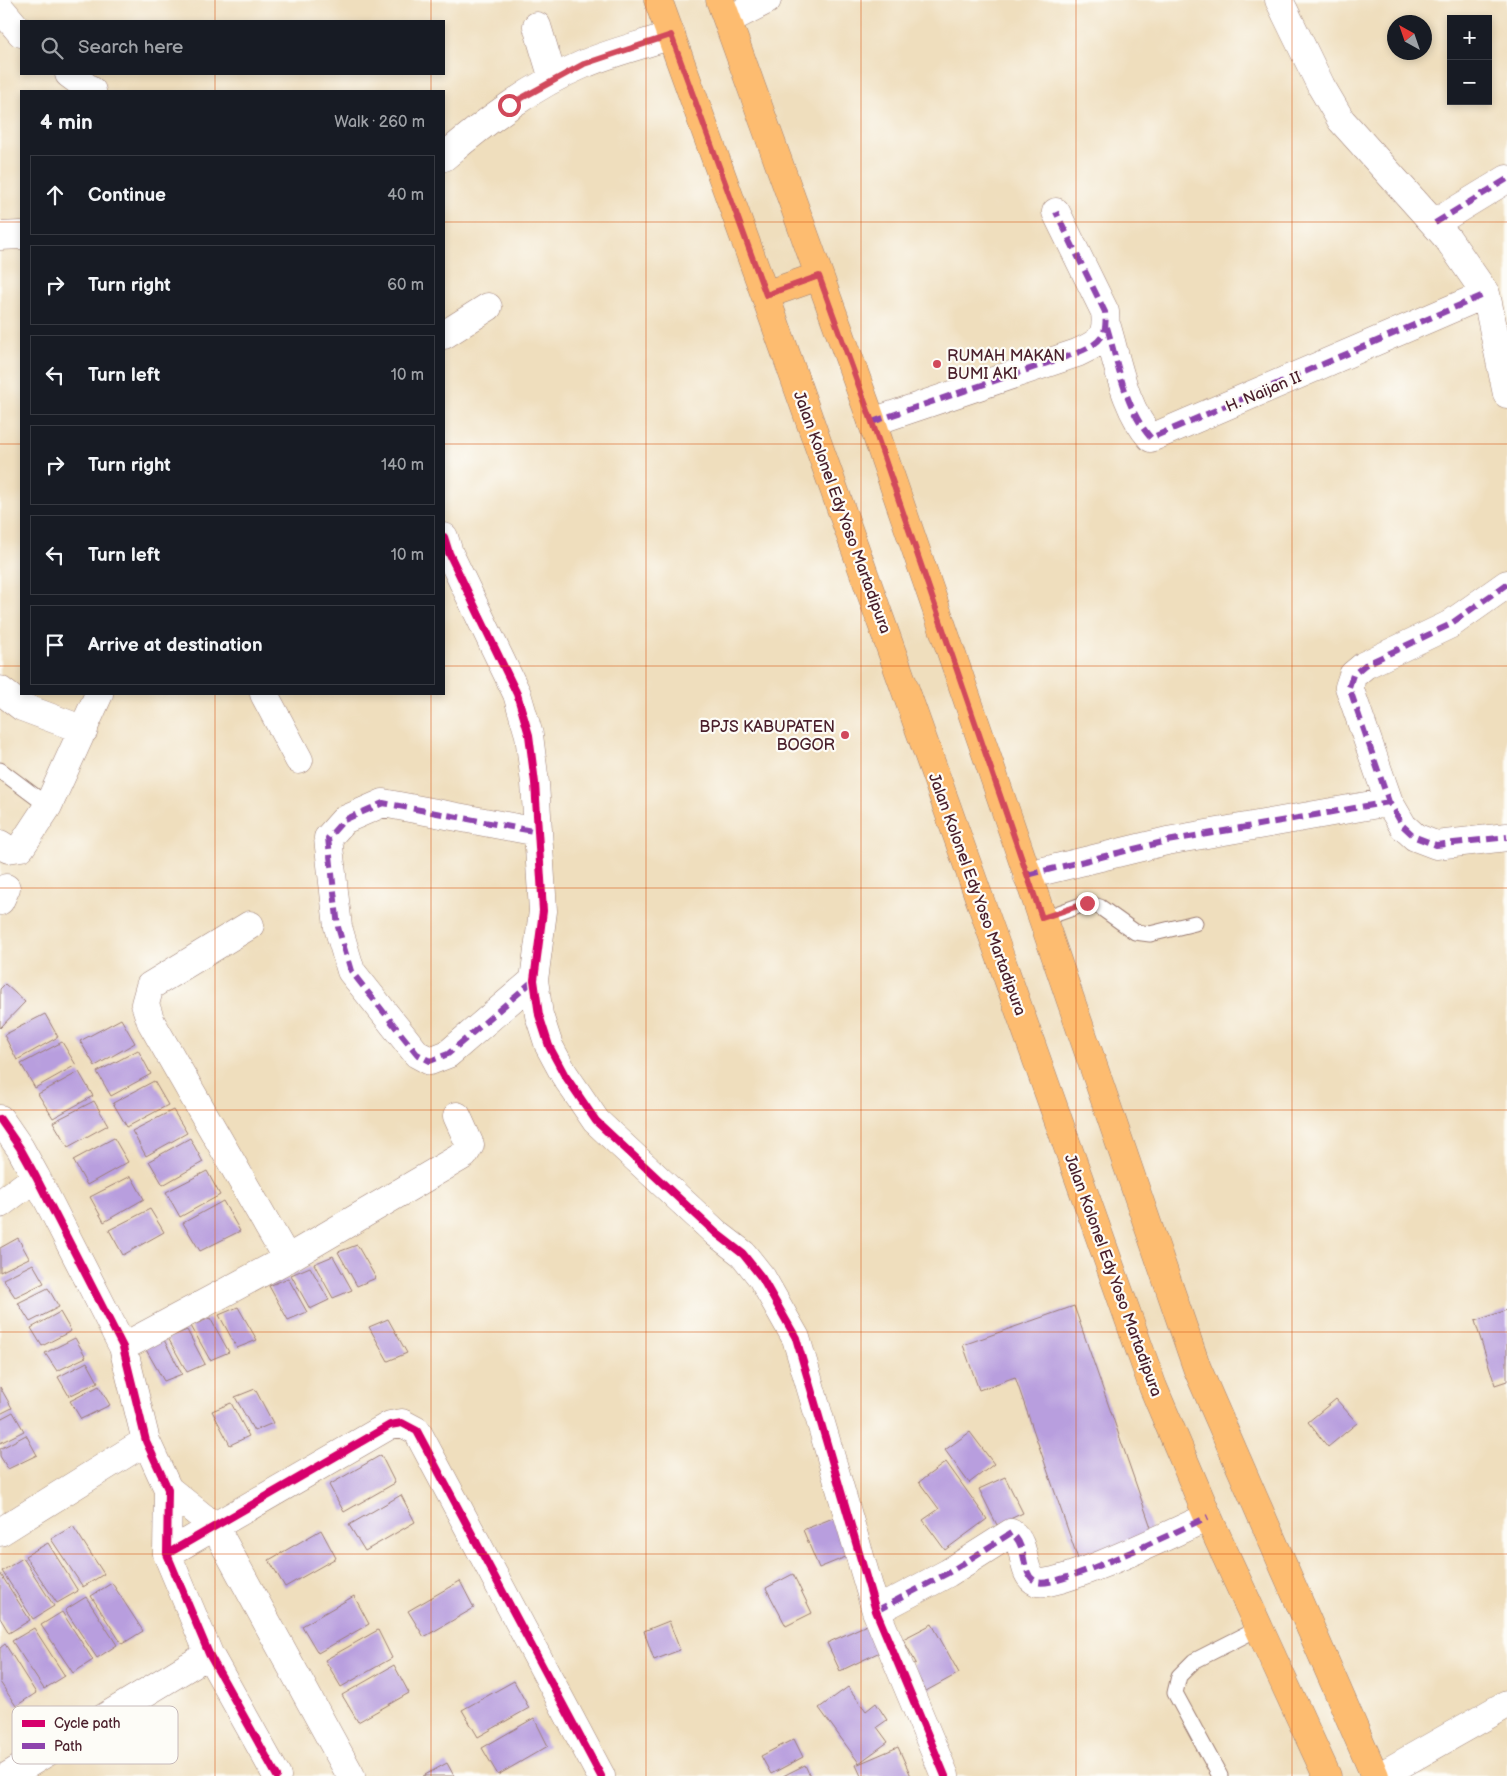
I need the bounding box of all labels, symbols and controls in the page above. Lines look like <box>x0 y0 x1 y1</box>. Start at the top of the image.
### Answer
north arrow <box>1387 15 1432 60</box>
map controls <box>1447 15 1492 105</box>
button: + <box>1447 15 1492 60</box>
search box <box>20 20 445 75</box>
icon: search <box>38 34 66 62</box>
text: Search here <box>78 36 183 59</box>
button: − <box>1447 60 1492 105</box>
route start <box>498 94 521 117</box>
text: 4 min <box>40 110 93 135</box>
text: Walk · 260 m <box>334 113 425 132</box>
icon: ahead <box>41 181 69 209</box>
text: Continue <box>88 184 166 207</box>
text: 40 m <box>387 186 424 205</box>
icon: right <box>41 271 69 299</box>
text: Turn right <box>88 274 171 297</box>
text: 60 m <box>387 276 424 295</box>
place label: RUMAH MAKAN BUMI AKI <box>947 347 1065 384</box>
marker: RUMAH MAKAN BUMI AKI <box>931 358 943 370</box>
icon: left <box>41 361 69 389</box>
text: Turn left <box>88 364 160 387</box>
text: 10 m <box>391 366 424 385</box>
street label: H. Naijan II <box>1223 368 1304 417</box>
street label: Jalan Kolonel Edy Yoso Martadipura <box>789 389 894 636</box>
icon: right <box>41 451 69 479</box>
text: Turn right <box>88 454 171 477</box>
text: 140 m <box>381 456 424 475</box>
icon: left <box>41 541 69 569</box>
text: Turn left <box>88 544 160 567</box>
text: 10 m <box>391 546 424 565</box>
icon: arrive <box>41 631 69 659</box>
text: Arrive at destination <box>88 634 263 657</box>
place label: BPJS KABUPATEN BOGOR <box>699 718 835 755</box>
marker: BPJS KABUPATEN BOGOR <box>839 729 851 741</box>
street label: Jalan Kolonel Edy Yoso Martadipura <box>924 771 1029 1018</box>
route end <box>1076 892 1099 915</box>
street label: Jalan Kolonel Edy Yoso Martadipura <box>1060 1152 1165 1399</box>
legend <box>12 1706 178 1764</box>
text: Cycle path <box>54 1715 121 1732</box>
text: Path <box>54 1738 82 1755</box>

